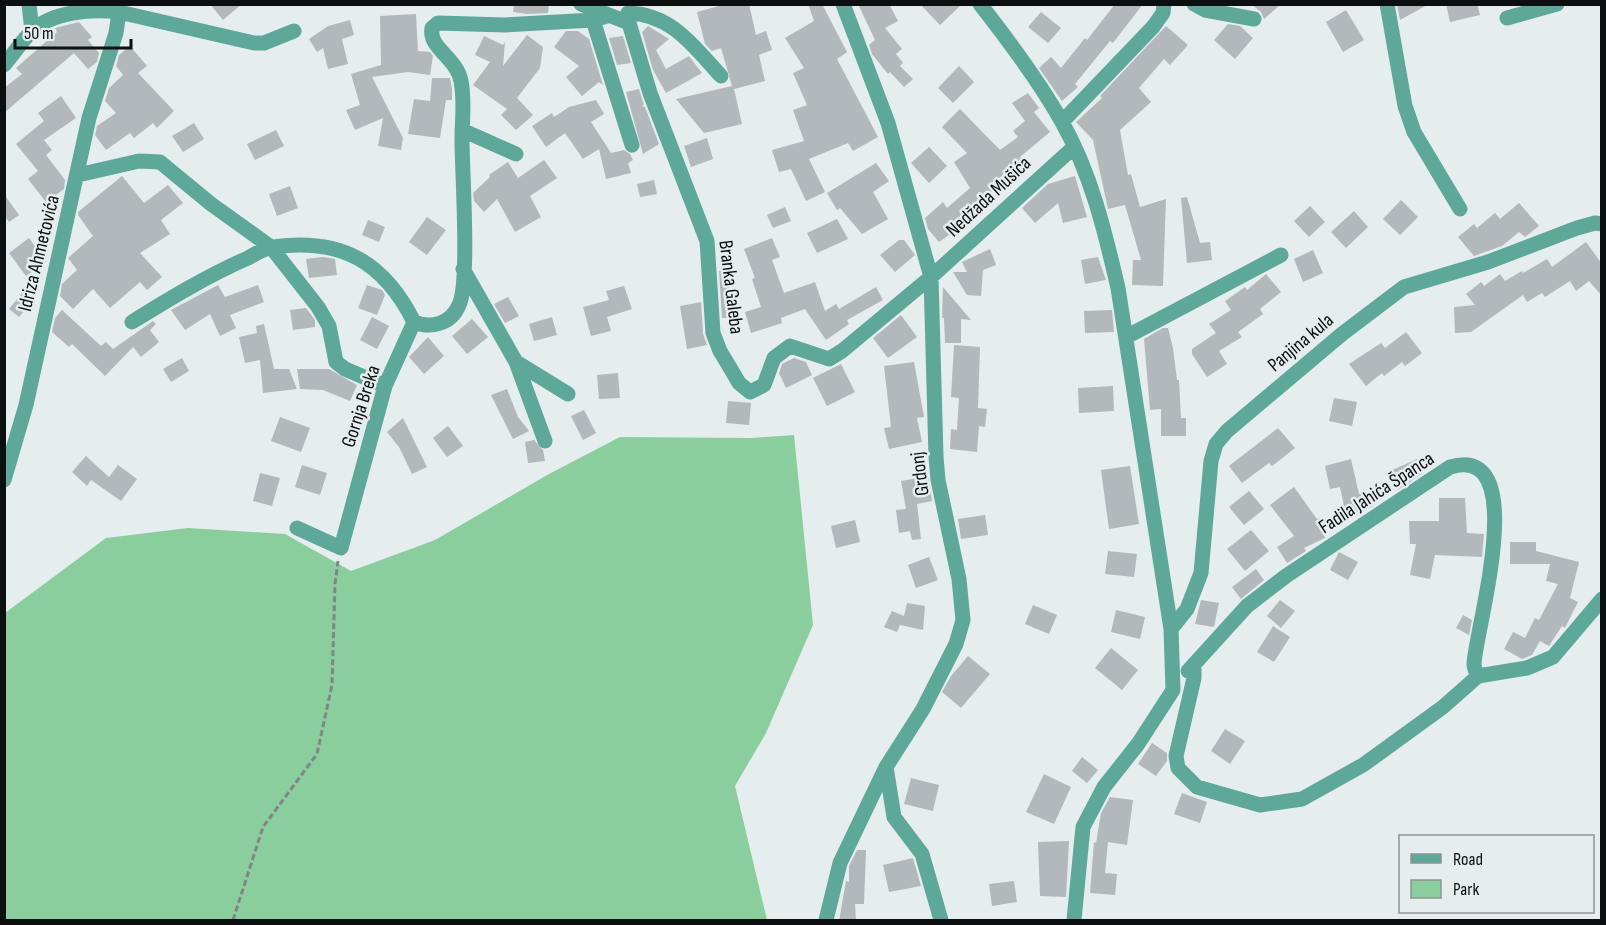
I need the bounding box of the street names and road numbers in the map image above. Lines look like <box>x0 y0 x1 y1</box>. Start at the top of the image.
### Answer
street label: Nedžada Mušića <box>941 151 1036 242</box>
street label: Idriza Ahmetovića <box>13 193 65 314</box>
street label: Branka Galeba <box>713 239 749 335</box>
street label: Panjina kula <box>1263 308 1338 377</box>
street label: Gornja Breka <box>336 362 385 450</box>
street label: Fadila Jahića Španca <box>1314 447 1439 539</box>
street label: Grdonj <box>905 450 935 497</box>

